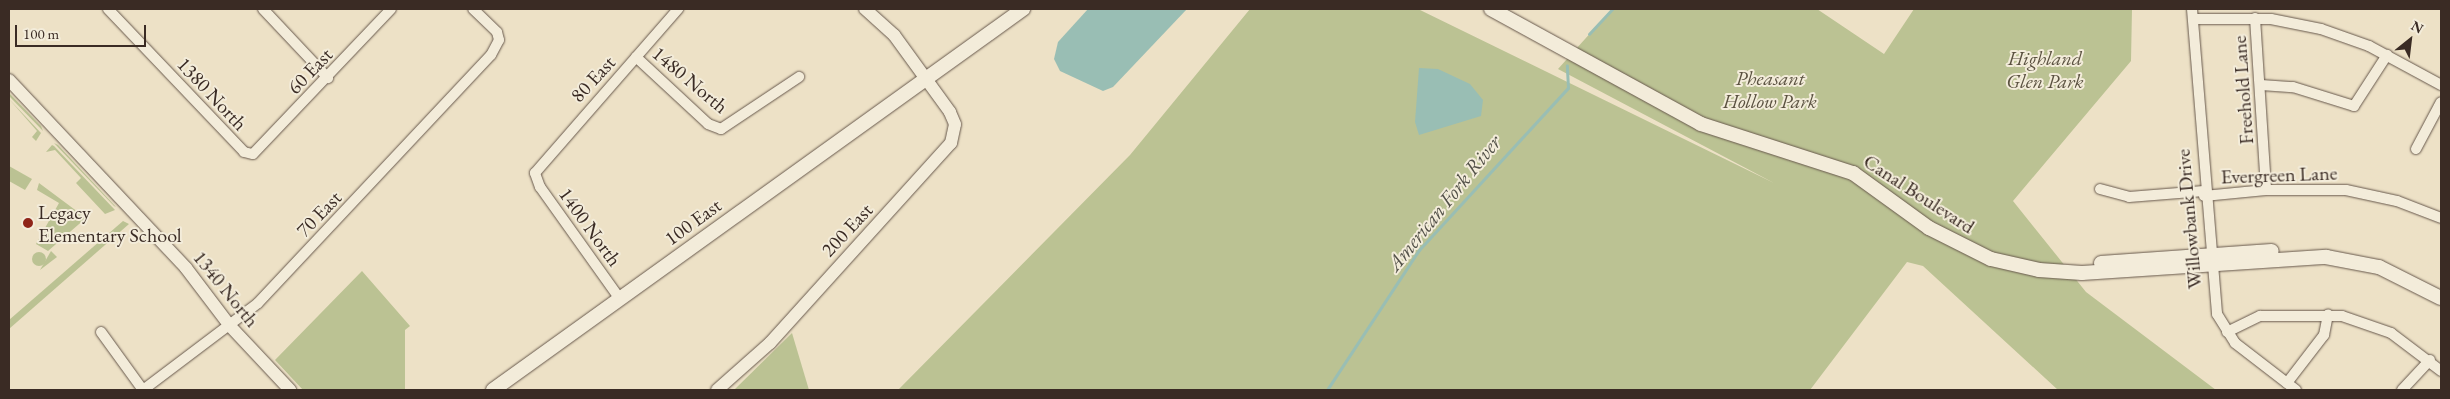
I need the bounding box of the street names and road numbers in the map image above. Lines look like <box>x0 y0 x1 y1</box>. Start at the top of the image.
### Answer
street label: Freehold Lane <box>2227 35 2259 145</box>
street label: 1480 North <box>647 41 733 119</box>
street label: 60 East <box>282 43 338 99</box>
street label: 80 East <box>566 51 620 107</box>
street label: 1380 North <box>172 52 252 136</box>
street label: Willowbank Drive <box>2171 148 2207 290</box>
street label: Canal Boulevard <box>1859 149 1979 239</box>
street label: Evergreen Lane <box>2220 161 2338 189</box>
street label: 1400 North <box>553 183 627 271</box>
street label: 70 East <box>291 186 347 242</box>
street label: 100 East <box>660 193 726 251</box>
street label: 200 East <box>816 198 878 262</box>
street label: 1340 North <box>188 246 264 332</box>

